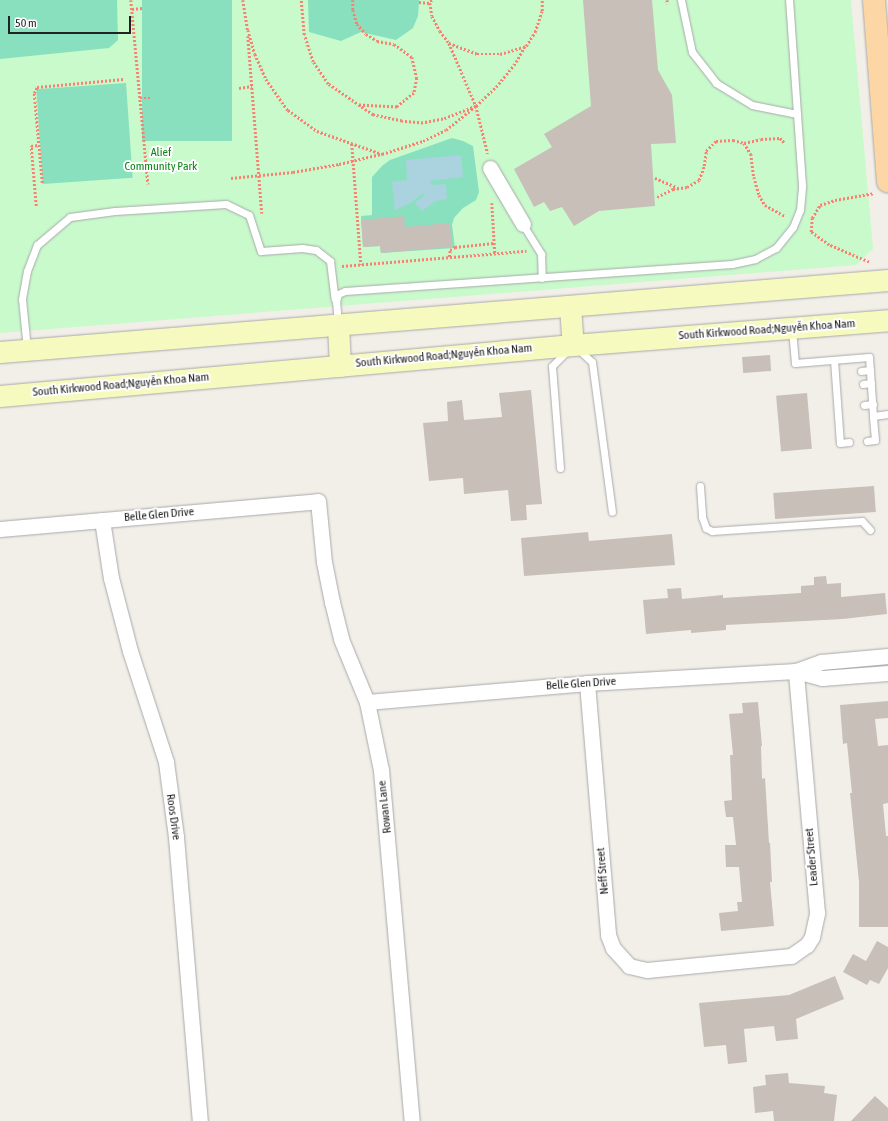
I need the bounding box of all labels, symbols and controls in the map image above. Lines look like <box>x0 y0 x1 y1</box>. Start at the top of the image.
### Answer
scale bar <box>10 8 133 34</box>
text: 50 m <box>15 16 37 30</box>
park label: Alief Community Park <box>125 146 197 174</box>
street label: South Kirkwood Road;Nguyễn Khoa Nam <box>678 317 856 343</box>
street label: South Kirkwood Road;Nguyễn Khoa Nam <box>355 341 533 371</box>
street label: South Kirkwood Road;Nguyễn Khoa Nam <box>32 370 210 400</box>
street label: Belle Glen Drive <box>123 505 195 525</box>
street label: Belle Glen Drive <box>546 674 616 694</box>
street label: Rowan Lane <box>375 780 395 834</box>
street label: Roos Drive <box>163 793 183 841</box>
street label: Leader Street <box>802 827 822 887</box>
street label: Neff Street <box>594 847 612 895</box>

